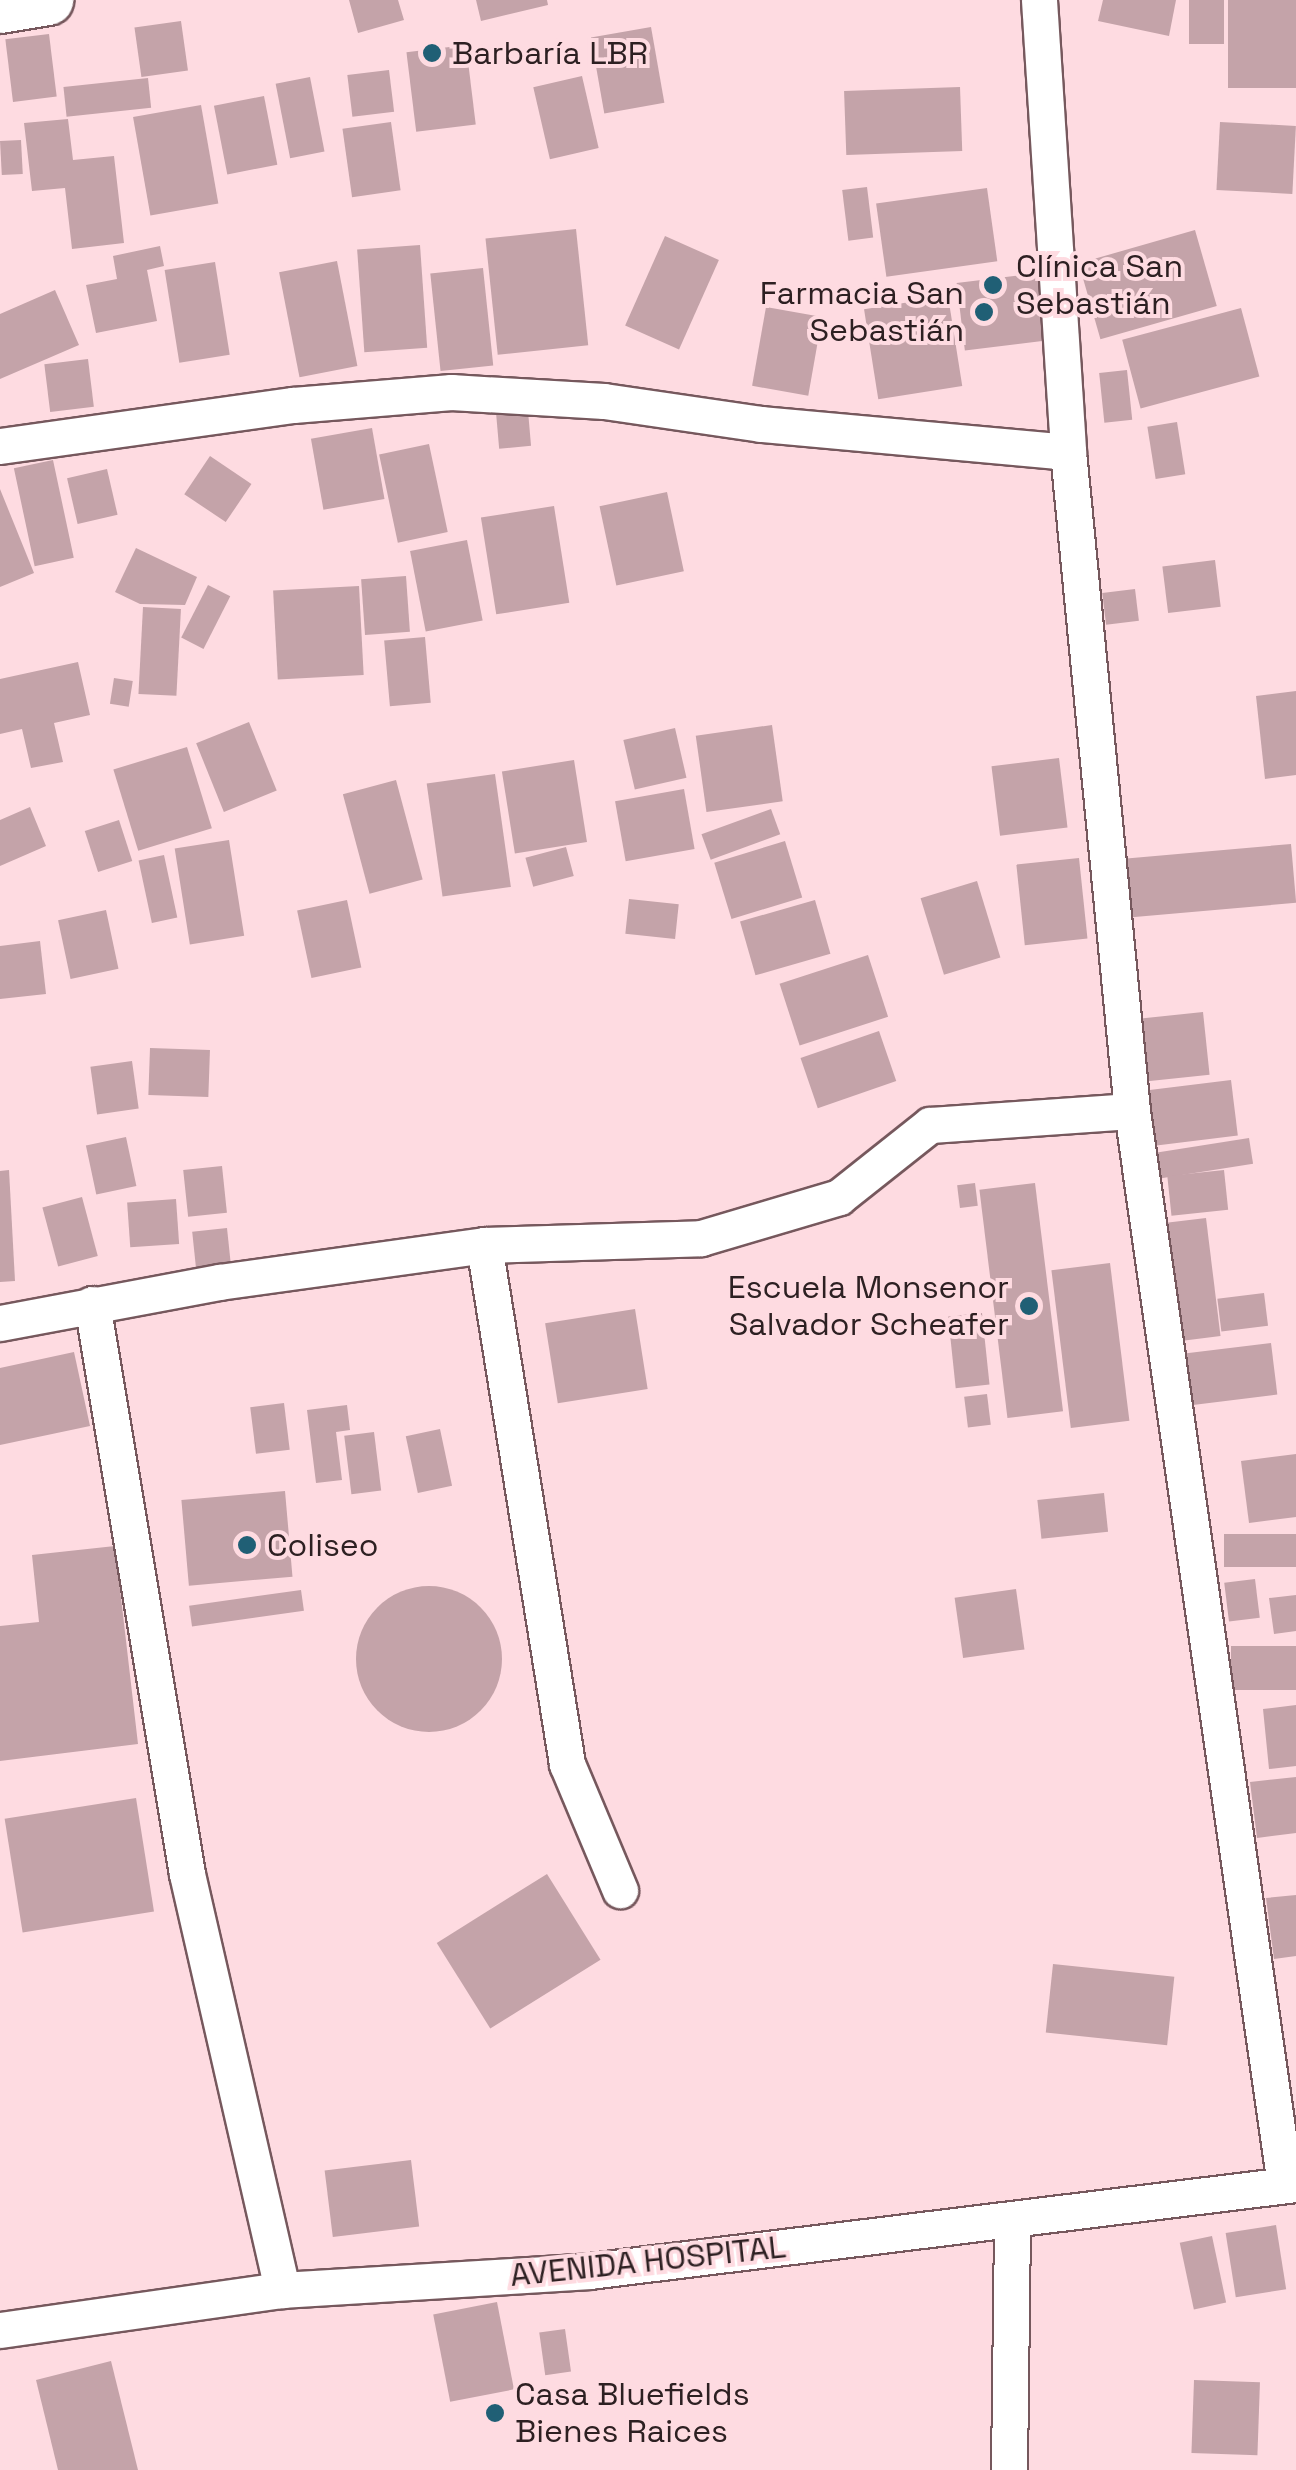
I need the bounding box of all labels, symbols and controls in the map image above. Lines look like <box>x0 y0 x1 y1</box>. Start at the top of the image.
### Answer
place label: Barbaría LBR <box>452 34 648 72</box>
marker: Barbaría LBR <box>421 42 443 64</box>
place label: Clínica San Sebastián <box>1016 248 1183 323</box>
marker: Clínica San Sebastián <box>980 272 1006 298</box>
place label: Farmacia San Sebastián <box>760 275 964 350</box>
marker: Farmacia San Sebastián <box>973 301 995 323</box>
place label: Escuela Monsenor Salvador Scheafer <box>728 1269 1009 1344</box>
marker: Escuela Monsenor Salvador Scheafer <box>1018 1295 1040 1317</box>
place label: Coliseo <box>267 1526 379 1564</box>
marker: Coliseo <box>236 1534 258 1556</box>
street label: AVENIDA HOSPITAL <box>508 2227 788 2295</box>
place label: Casa Bluefields Bienes Raices <box>515 2376 750 2451</box>
marker: Casa Bluefields Bienes Raices <box>484 2402 506 2424</box>

